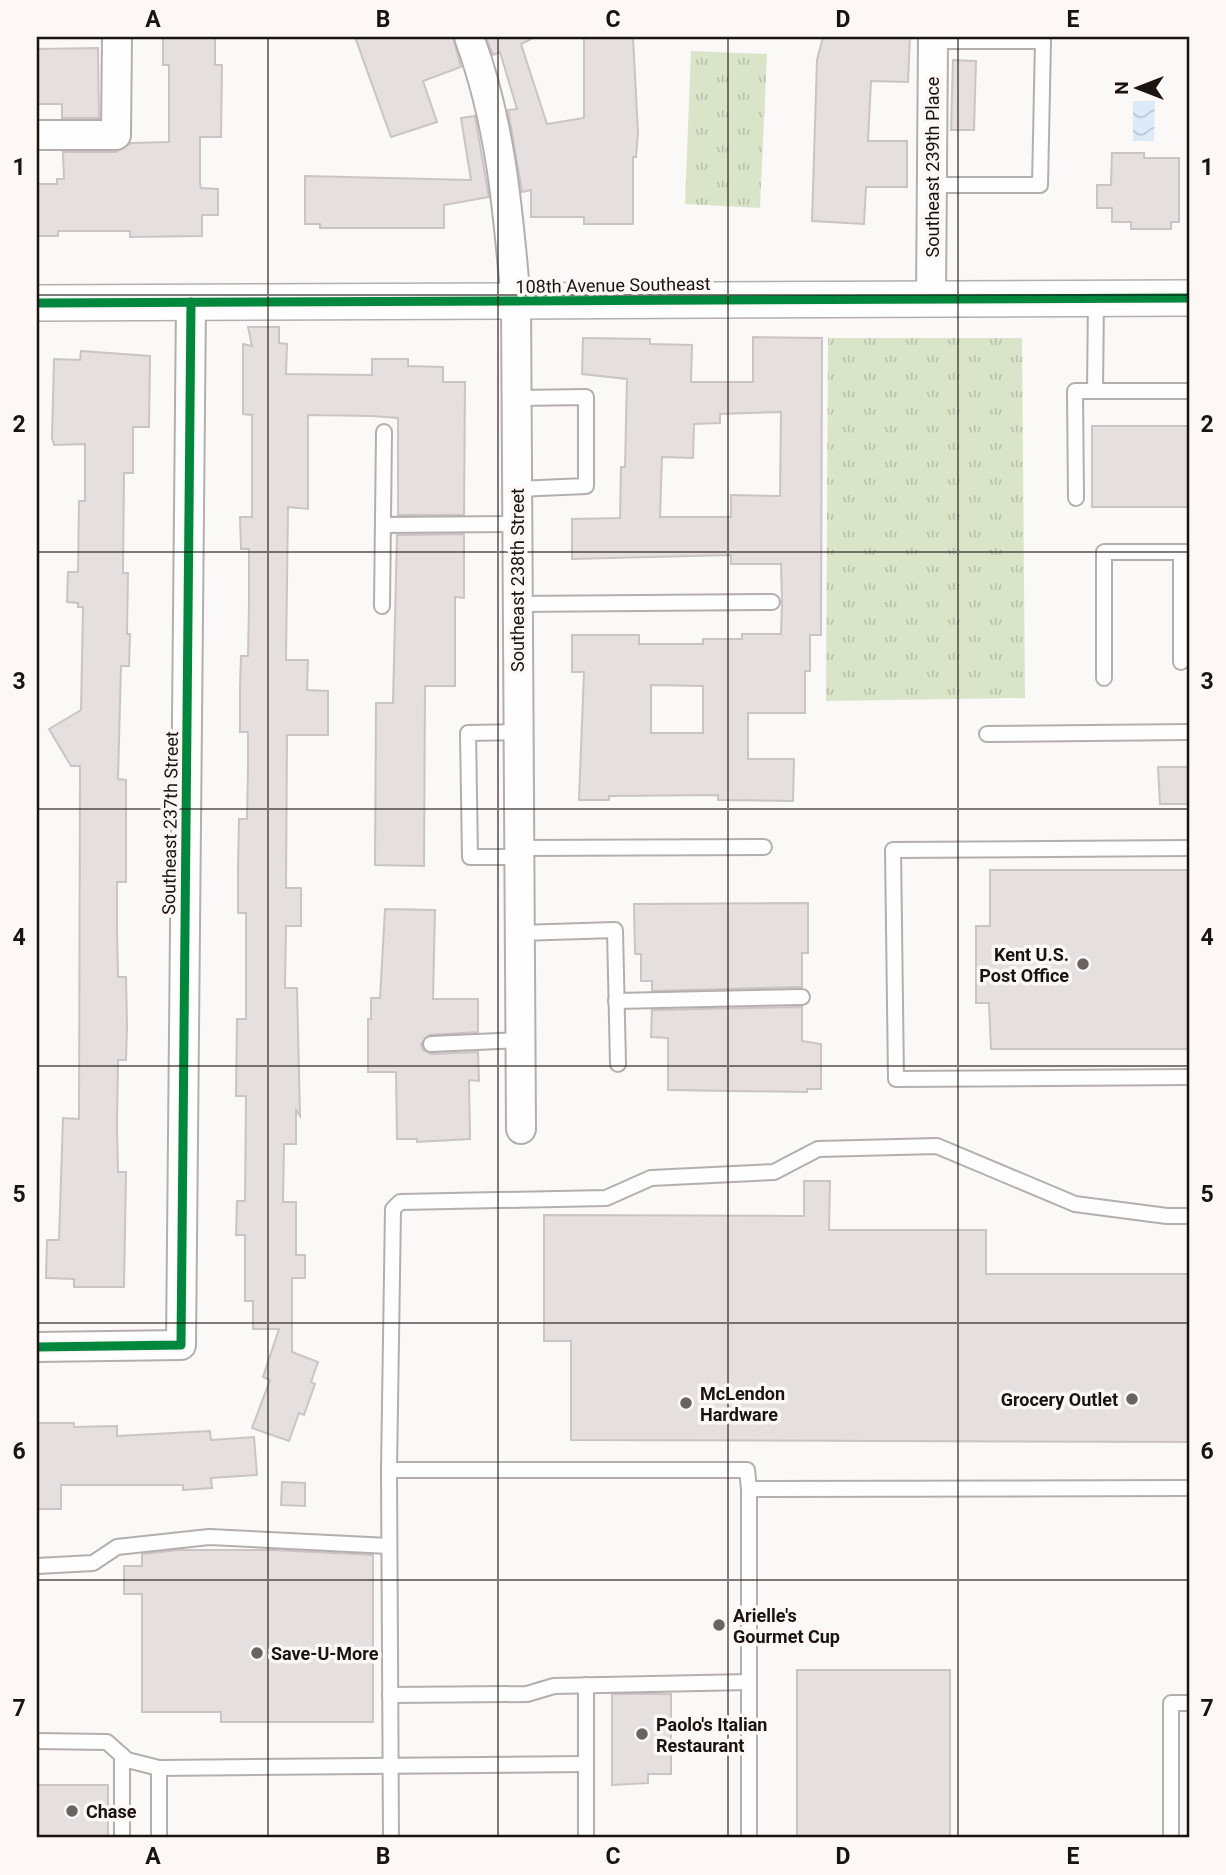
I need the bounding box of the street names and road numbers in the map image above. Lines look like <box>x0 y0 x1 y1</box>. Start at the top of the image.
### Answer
street label: Southeast 239th Place <box>922 77 943 257</box>
street label: 108th Avenue Southeast <box>515 273 711 297</box>
street label: Southeast 238th Street <box>507 488 528 672</box>
street label: Southeast 237th Street <box>158 731 182 915</box>

